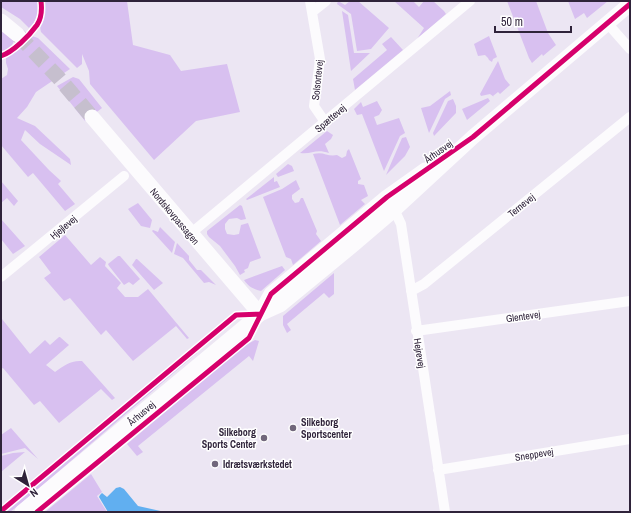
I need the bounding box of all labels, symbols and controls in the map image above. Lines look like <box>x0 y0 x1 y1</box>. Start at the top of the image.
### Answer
scale bar <box>495 8 571 34</box>
text: 50 m <box>501 14 523 30</box>
street label: Solsortevej <box>309 59 326 101</box>
street label: Spættevej <box>312 101 349 135</box>
street label: Århusvej <box>421 137 455 166</box>
street label: Nordskovpassagen <box>147 185 202 247</box>
street label: Ternevej <box>505 190 538 220</box>
street label: Hjejlevej <box>47 212 80 242</box>
street label: Glentevej <box>505 308 541 325</box>
street label: Hejrevej <box>411 337 428 369</box>
street label: Århusvej <box>124 398 158 429</box>
place label: Silkeborg Sportscenter <box>301 416 352 441</box>
marker: Silkeborg Sportscenter <box>288 423 298 433</box>
place label: Silkeborg Sports Center <box>202 426 257 451</box>
marker: Silkeborg Sports Center <box>259 433 269 443</box>
street label: Sneppevej <box>514 445 554 464</box>
place label: Idrætsværkstedet <box>223 458 292 471</box>
marker: Idrætsværkstedet <box>210 459 220 469</box>
north arrow <box>8 465 48 505</box>
text: N <box>27 485 41 501</box>

